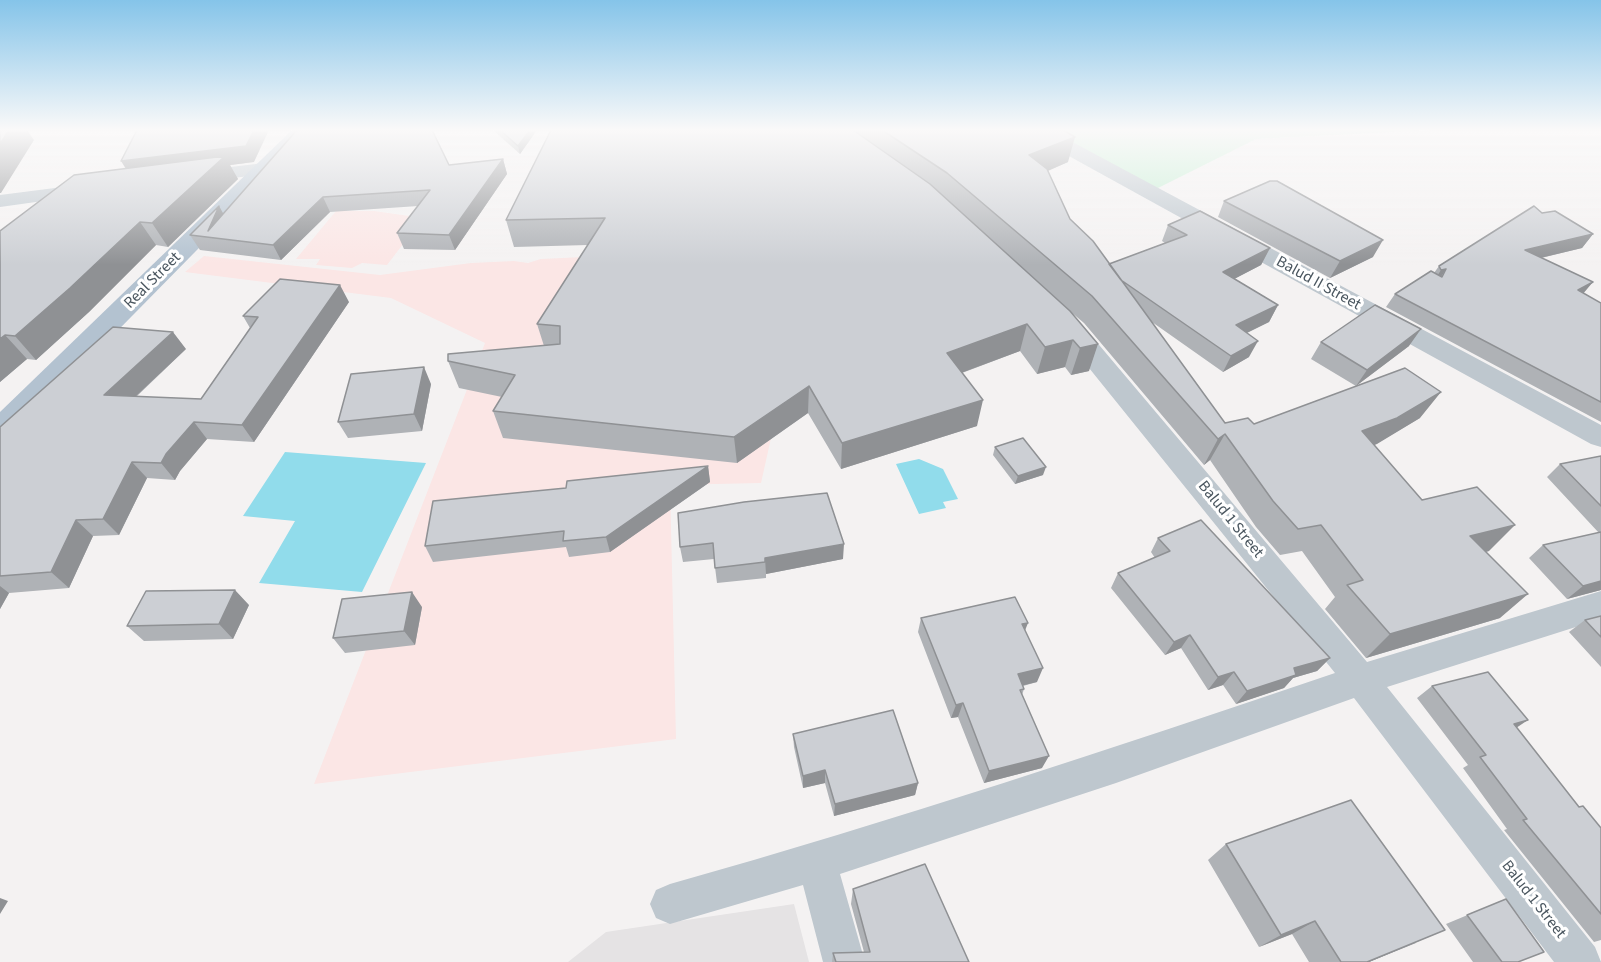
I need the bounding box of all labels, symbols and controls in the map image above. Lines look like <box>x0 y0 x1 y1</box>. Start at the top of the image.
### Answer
street label: Real Street <box>121 249 185 313</box>
street label: Balud II Street <box>1272 253 1364 315</box>
street label: Balud 1 Street <box>1193 478 1267 562</box>
street label: Balud 1 Street <box>1497 857 1569 943</box>

